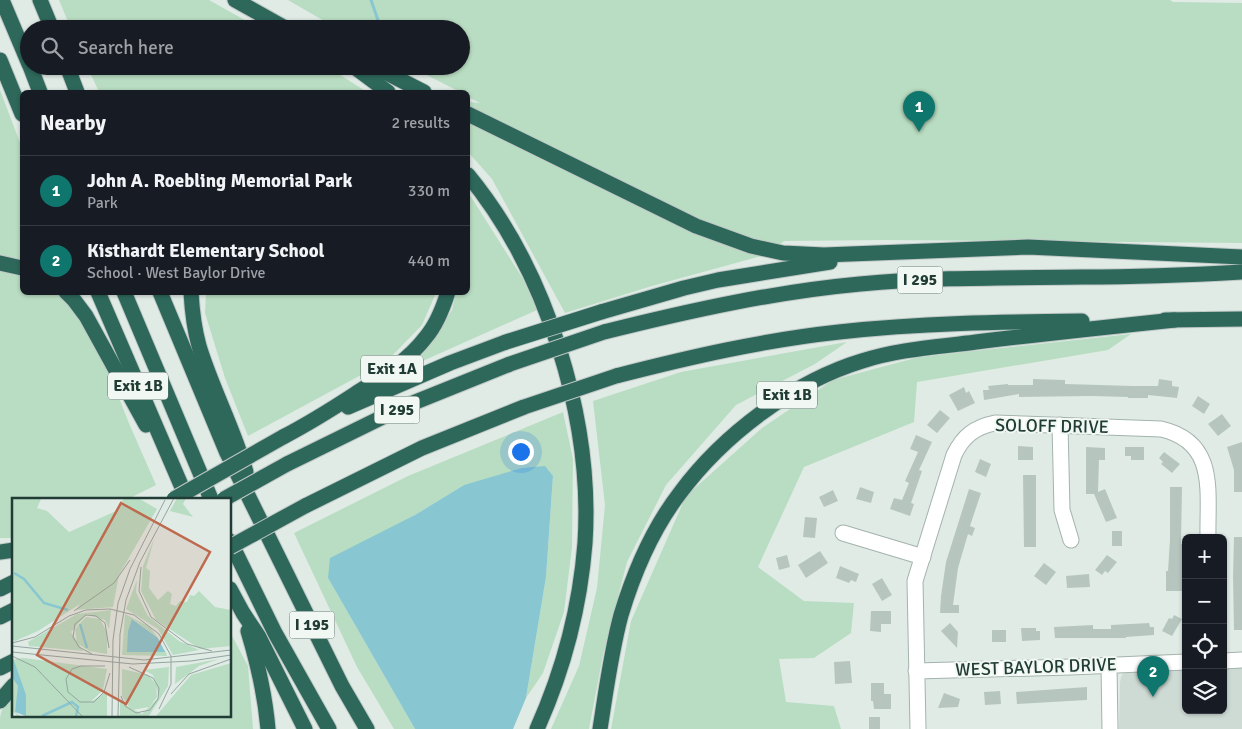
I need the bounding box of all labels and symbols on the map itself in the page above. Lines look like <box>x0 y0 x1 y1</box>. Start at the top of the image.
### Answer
pin: 1 <box>903 91 935 132</box>
road number: I 295 <box>898 266 942 294</box>
road number: Exit 1A <box>361 356 423 382</box>
road number: Exit 1B <box>108 372 168 400</box>
road number: Exit 1B <box>757 382 817 408</box>
road number: I 295 <box>374 396 420 424</box>
street label: SOLOFF DRIVE <box>995 414 1109 438</box>
your location <box>508 439 534 465</box>
inset map <box>12 498 231 716</box>
road number: I 195 <box>290 612 334 638</box>
street label: WEST BAYLOR DRIVE <box>955 653 1117 681</box>
pin: 2 <box>1137 656 1169 697</box>

